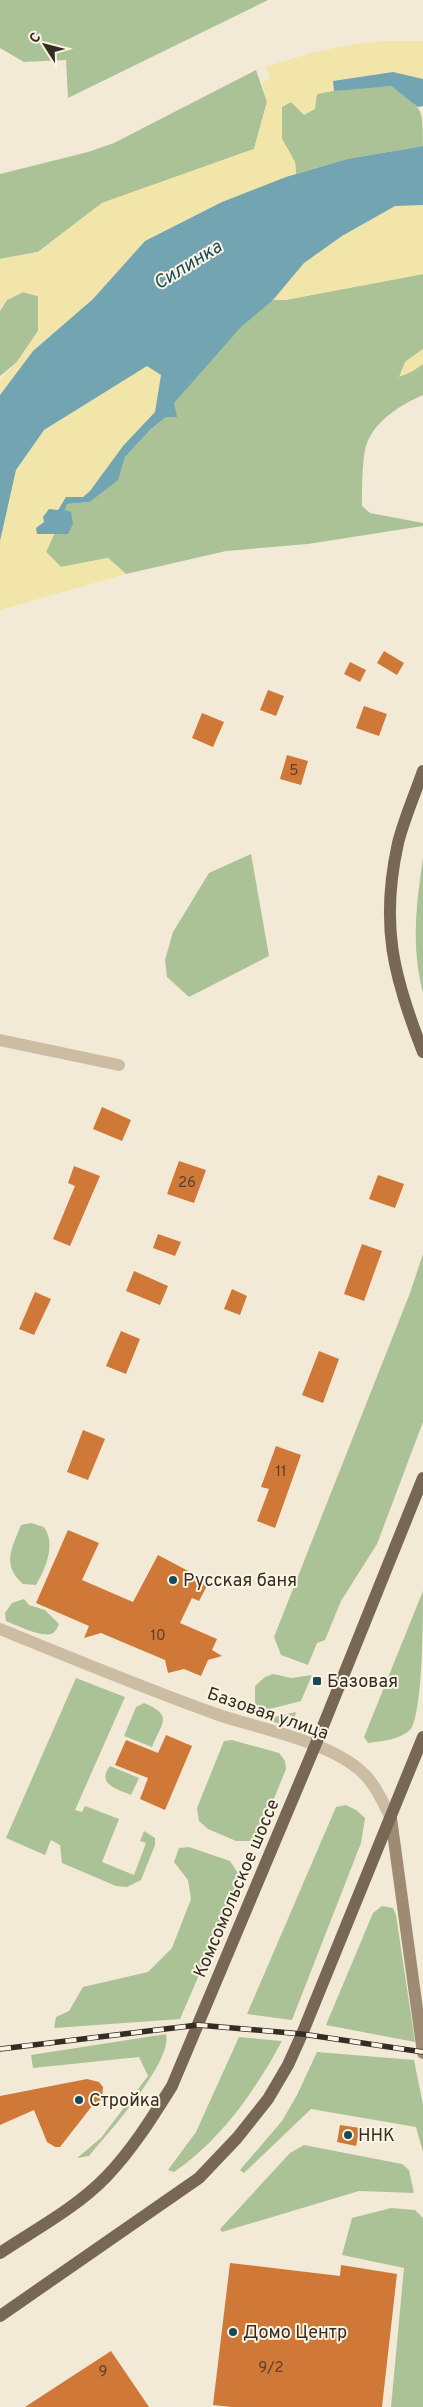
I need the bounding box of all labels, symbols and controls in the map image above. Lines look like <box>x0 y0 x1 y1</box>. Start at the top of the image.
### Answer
north arrow <box>20 20 70 70</box>
text: С <box>26 30 45 47</box>
water label: Силинка <box>149 235 227 296</box>
house number: 5 <box>289 762 299 781</box>
house number: 26 <box>178 1174 196 1193</box>
house number: 11 <box>275 1463 287 1482</box>
place label: Русская баня <box>183 1570 297 1593</box>
marker: Русская баня <box>167 1574 179 1586</box>
house number: 10 <box>150 1627 166 1646</box>
place label: Базовая <box>327 1671 398 1694</box>
marker: Базовая <box>311 1675 323 1687</box>
street label: Базовая улица <box>204 1683 331 1746</box>
street label: Комсомольское шоссе <box>189 1796 285 1981</box>
place label: Стройка <box>89 2090 160 2113</box>
marker: Стройка <box>73 2094 85 2106</box>
place label: ННК <box>358 2125 395 2148</box>
marker: ННК <box>342 2129 354 2141</box>
place label: Домо Центр <box>243 2322 347 2345</box>
marker: Домо Центр <box>227 2326 239 2338</box>
house number: 9/2 <box>258 2359 284 2378</box>
house number: 9 <box>99 2363 107 2382</box>

